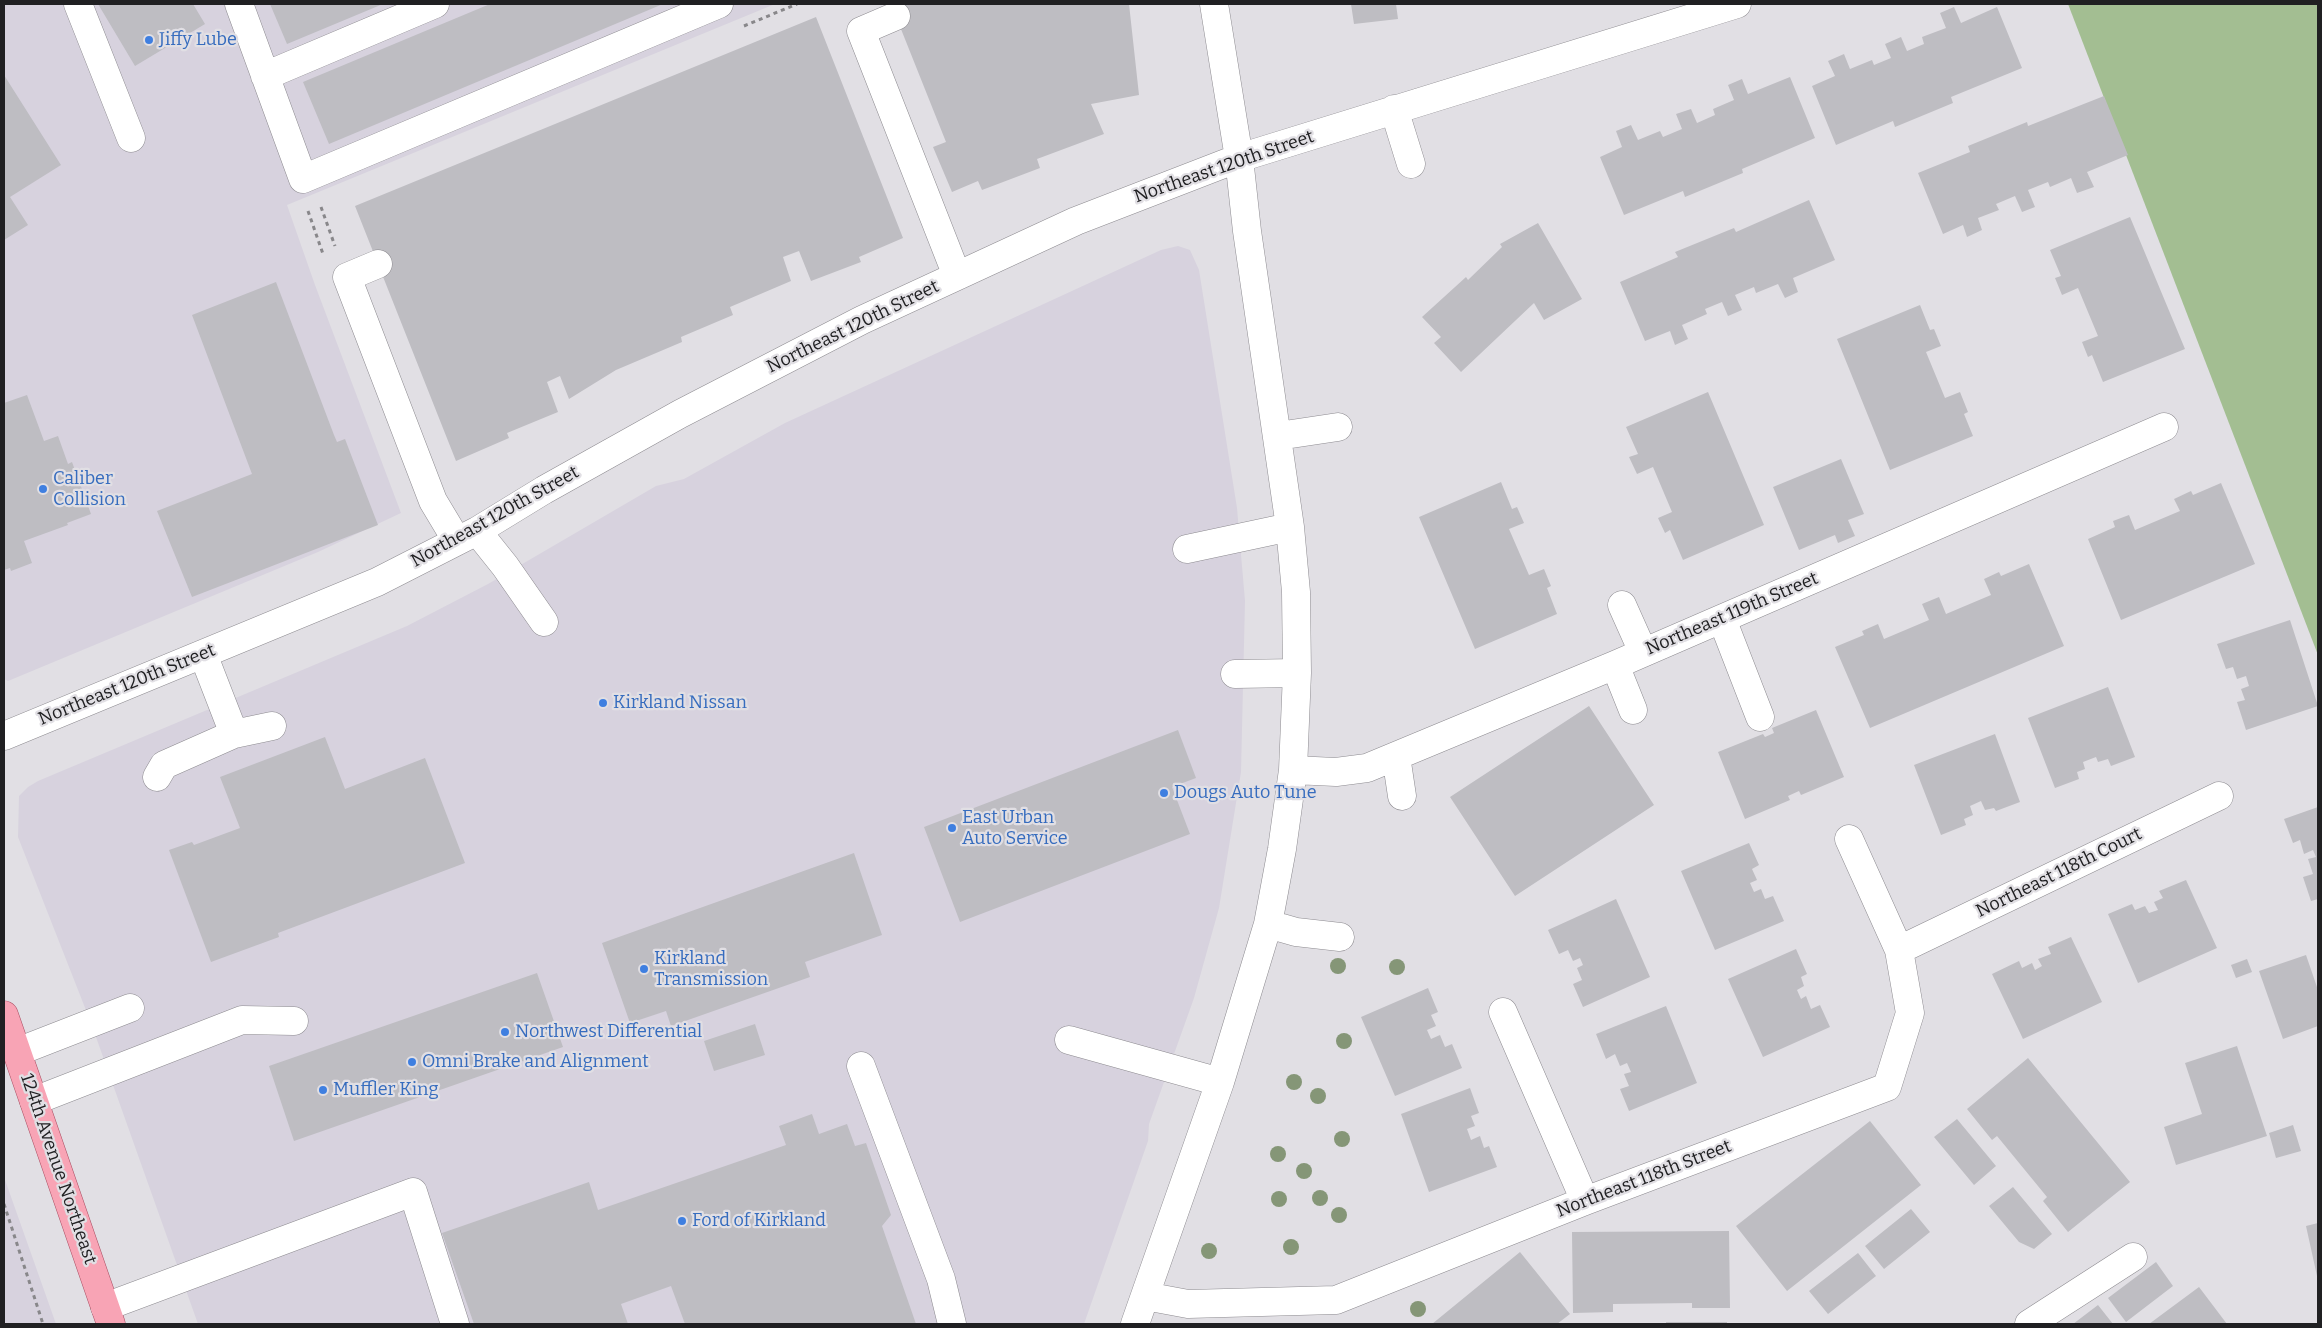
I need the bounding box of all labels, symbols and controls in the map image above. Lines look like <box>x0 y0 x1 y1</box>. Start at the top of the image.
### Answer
place label: Jiffy Lube <box>159 29 237 51</box>
marker: Jiffy Lube <box>143 34 155 46</box>
street label: Northeast 120th Street <box>1131 126 1317 208</box>
street label: Northeast 120th Street <box>763 276 943 378</box>
street label: Northeast 120th Street <box>407 462 583 572</box>
place label: Caliber Collision <box>53 468 126 510</box>
marker: Caliber Collision <box>37 483 49 495</box>
street label: Northeast 119th Street <box>1642 568 1822 660</box>
street label: Northeast 120th Street <box>35 640 219 730</box>
place label: Kirkland Nissan <box>613 692 747 714</box>
marker: Kirkland Nissan <box>597 697 609 709</box>
place label: Dougs Auto Tune <box>1174 782 1317 804</box>
marker: Dougs Auto Tune <box>1158 787 1170 799</box>
place label: East Urban Auto Service <box>962 807 1068 850</box>
marker: East Urban Auto Service <box>946 822 958 834</box>
street label: Northeast 118th Court <box>1973 823 2145 923</box>
place label: Kirkland Transmission <box>654 948 768 991</box>
marker: Kirkland Transmission <box>638 963 650 975</box>
place label: Northwest Differential <box>515 1021 702 1043</box>
marker: Northwest Differential <box>499 1026 511 1038</box>
place label: Omni Brake and Alignment <box>422 1051 649 1073</box>
marker: Omni Brake and Alignment <box>406 1056 418 1068</box>
street label: 124th Avenue Northeast <box>15 1071 101 1267</box>
place label: Muffler King <box>333 1079 438 1101</box>
marker: Muffler King <box>317 1084 329 1096</box>
street label: Northeast 118th Street <box>1554 1136 1734 1222</box>
place label: Ford of Kirkland <box>692 1210 826 1232</box>
marker: Ford of Kirkland <box>676 1215 688 1227</box>

